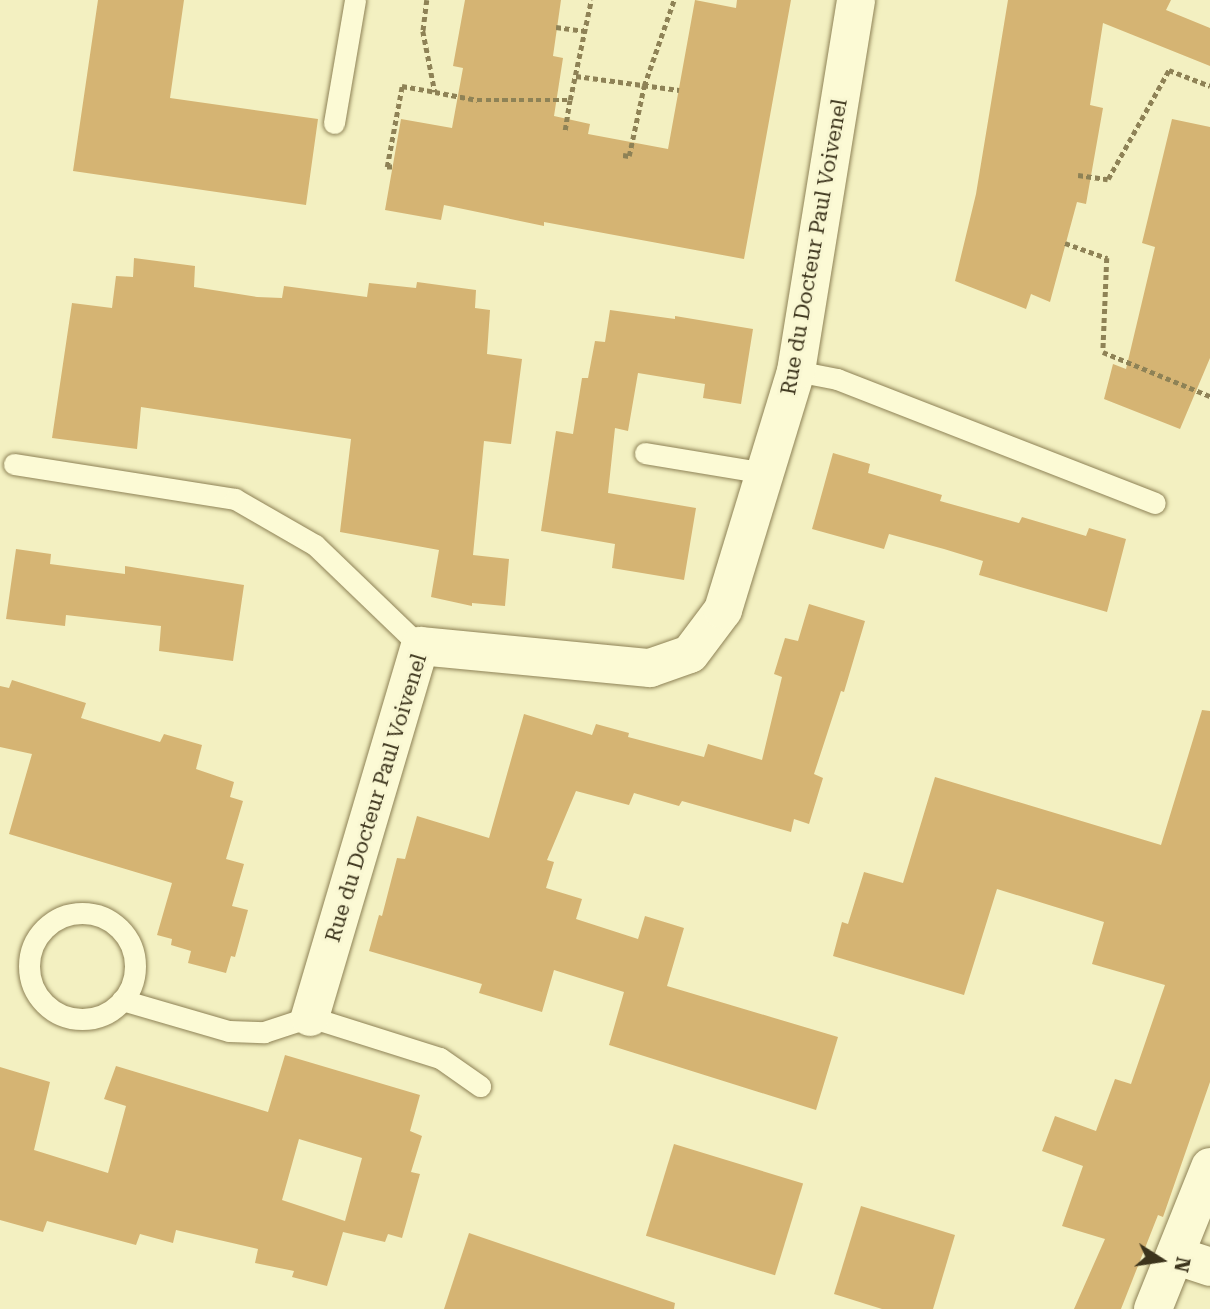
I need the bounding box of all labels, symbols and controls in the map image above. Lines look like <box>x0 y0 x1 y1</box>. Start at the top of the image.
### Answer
street label: Rue du Docteur Paul Voivenel <box>776 97 852 397</box>
street label: Rue du Docteur Paul Voivenel <box>320 651 432 945</box>
north arrow <box>1126 1225 1196 1295</box>
text: N <box>1169 1255 1195 1274</box>

